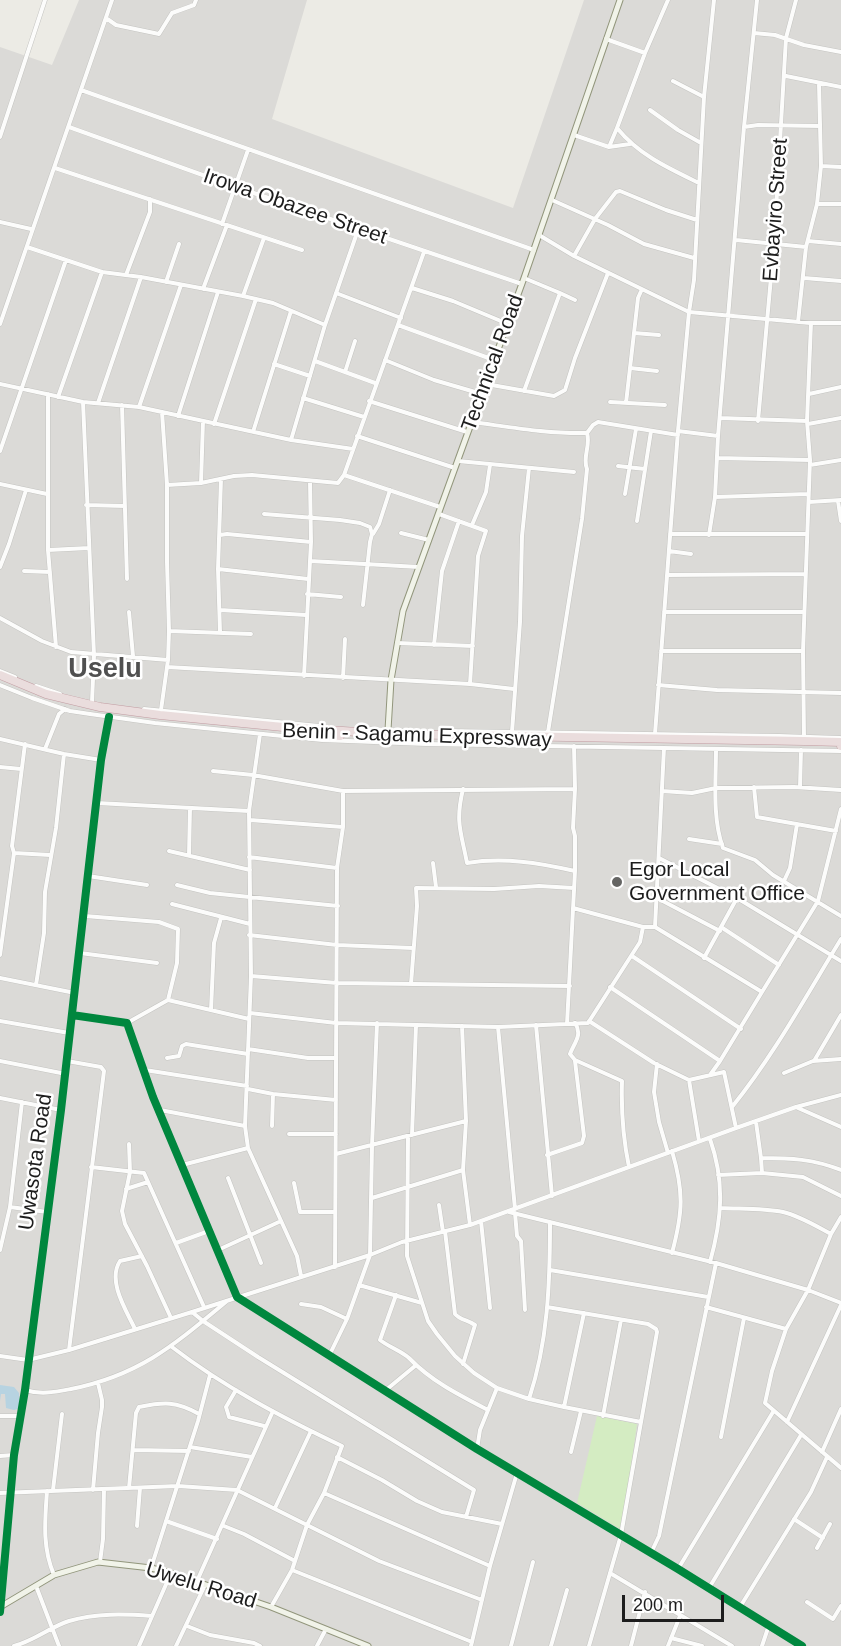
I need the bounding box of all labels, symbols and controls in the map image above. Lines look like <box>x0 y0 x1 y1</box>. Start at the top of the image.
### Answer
street label: Evbayiro Street <box>758 138 794 282</box>
street label: Irowa Obazee Street <box>200 164 390 250</box>
street label: Technical Road <box>457 291 529 435</box>
district label: Uselu <box>68 654 142 686</box>
street label: Benin - Sagamu Expressway <box>282 719 552 753</box>
place label: Egor Local Government Office <box>629 857 805 907</box>
marker: Egor Local Government Office <box>610 875 624 889</box>
street label: Uwasota Road <box>14 1092 58 1232</box>
street label: Uwelu Road <box>143 1557 259 1615</box>
scale bar <box>625 1583 727 1621</box>
text: 200 m <box>633 1595 683 1615</box>

